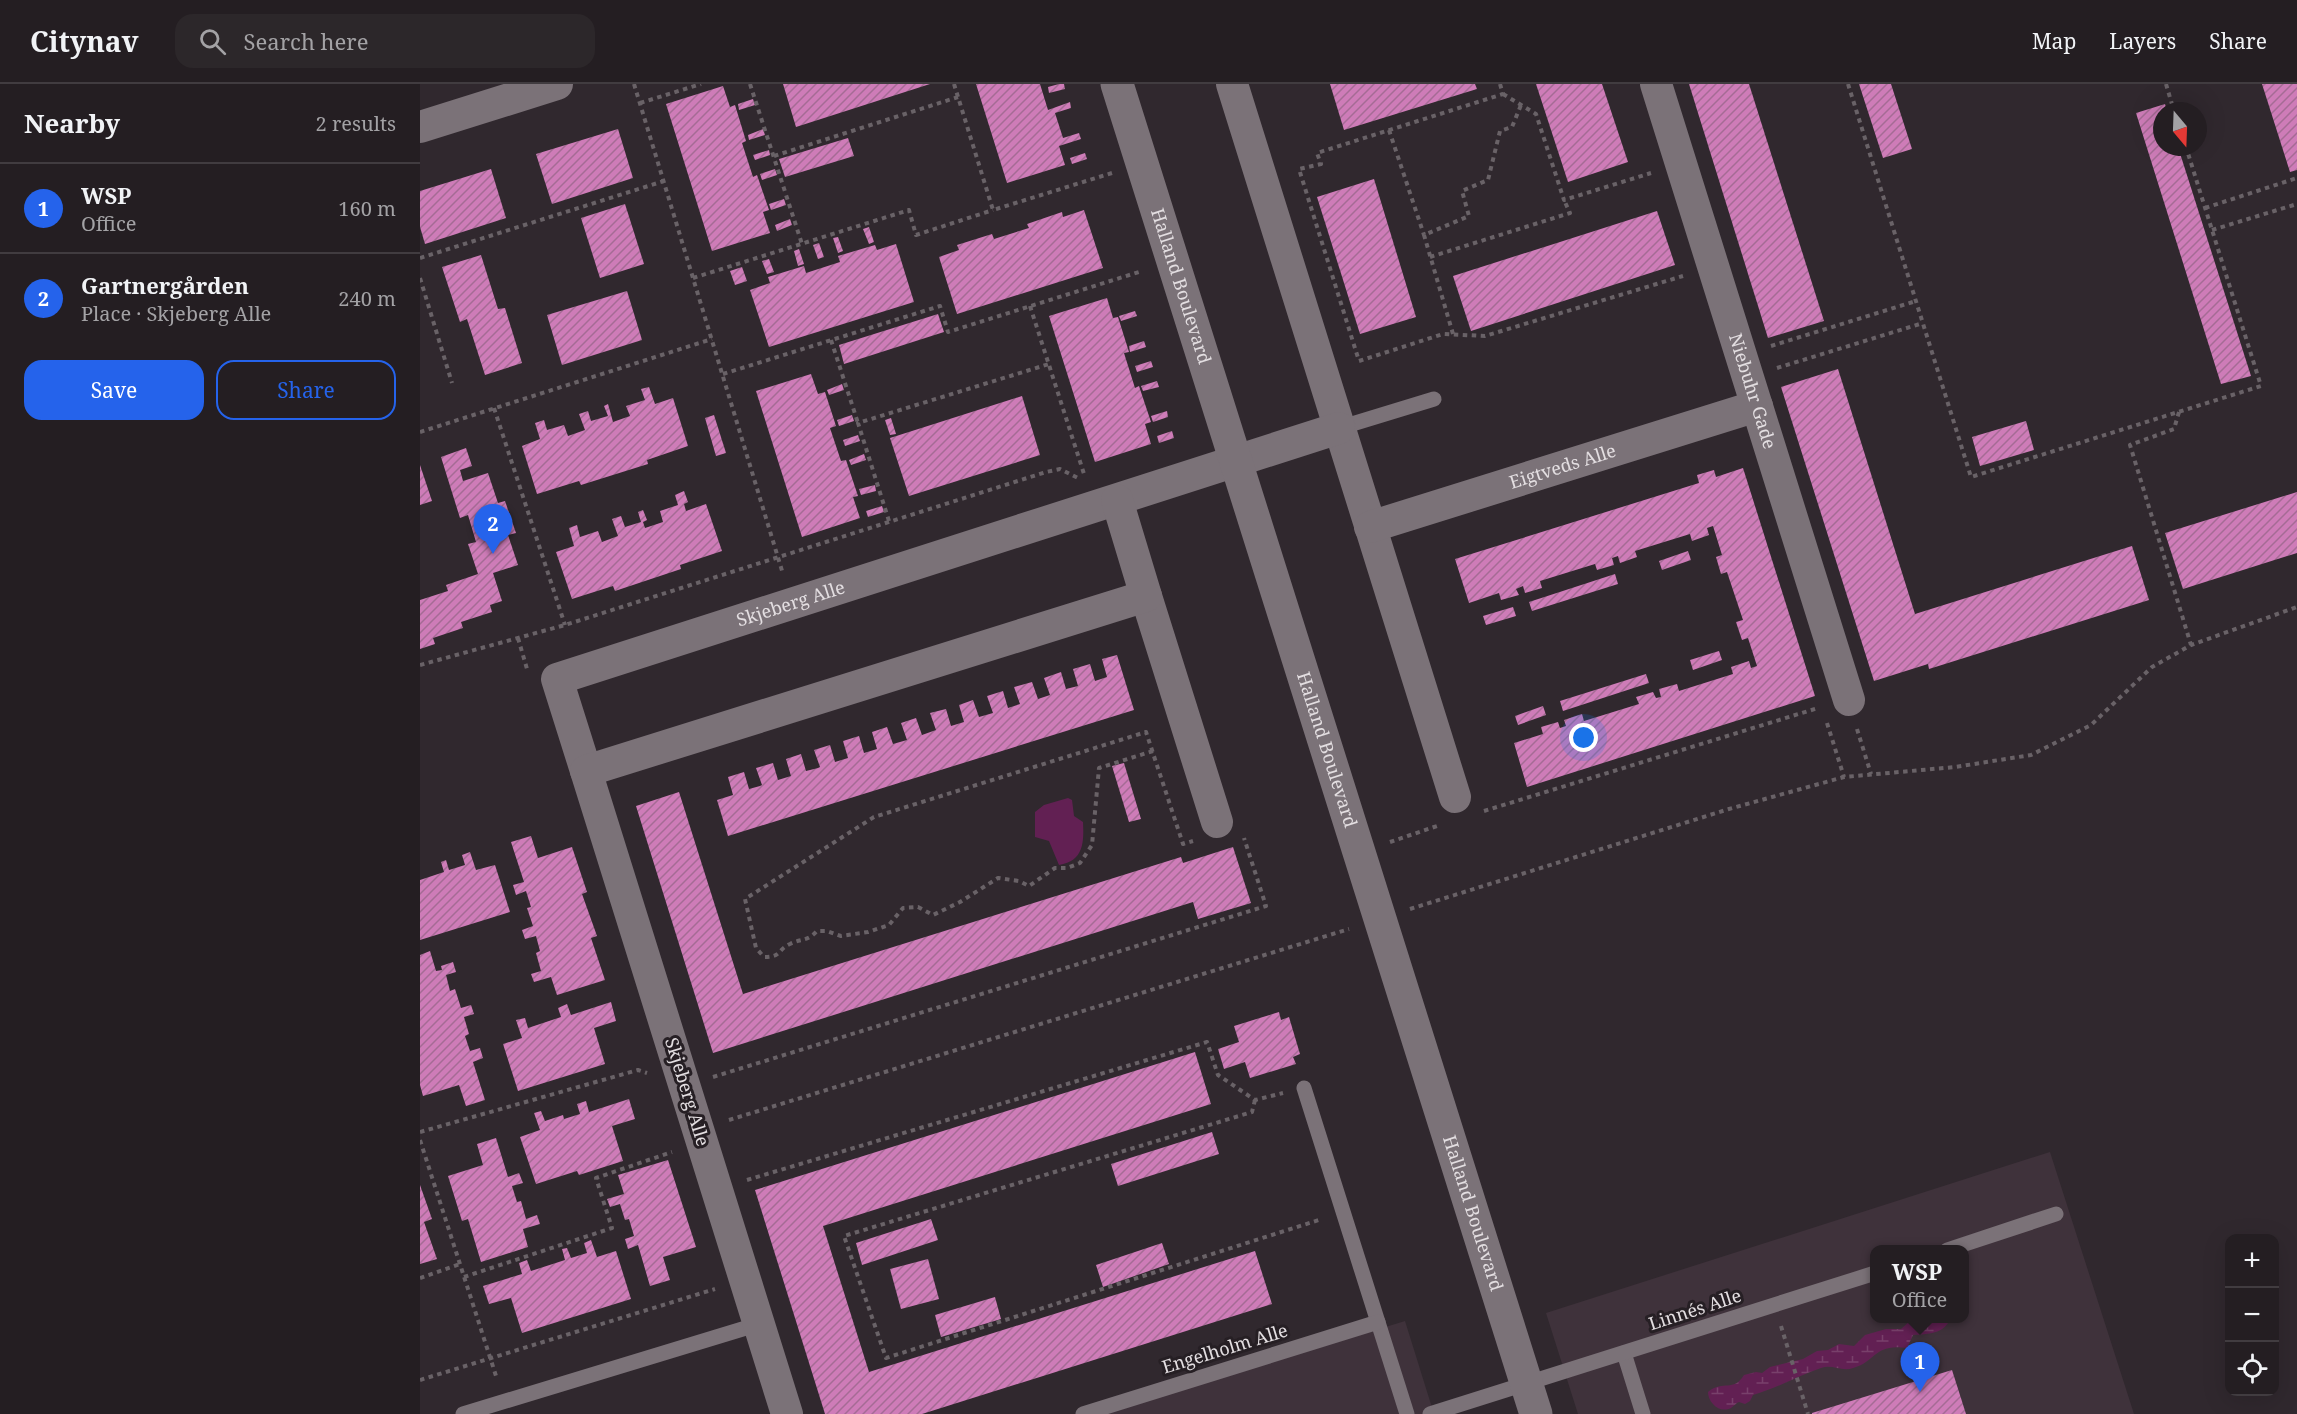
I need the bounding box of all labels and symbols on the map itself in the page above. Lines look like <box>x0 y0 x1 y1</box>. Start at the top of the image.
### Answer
north arrow <box>2153 102 2207 156</box>
street label: Halland Boulevard <box>1146 205 1217 367</box>
street label: Niebuhr Gade <box>1724 330 1783 452</box>
street label: Eigtveds Alle <box>1506 438 1619 494</box>
pin: 2 <box>474 504 512 554</box>
street label: Skjeberg Alle <box>733 574 848 632</box>
street label: Halland Boulevard <box>1292 669 1363 830</box>
your location <box>1569 723 1598 752</box>
street label: Skjeberg Alle <box>660 1034 716 1149</box>
street label: Halland Boulevard <box>1438 1132 1510 1294</box>
street label: Linnés Alle <box>1645 1283 1744 1335</box>
street label: Engelholm Alle <box>1159 1318 1291 1379</box>
pin: 1 <box>1900 1342 1940 1392</box>

